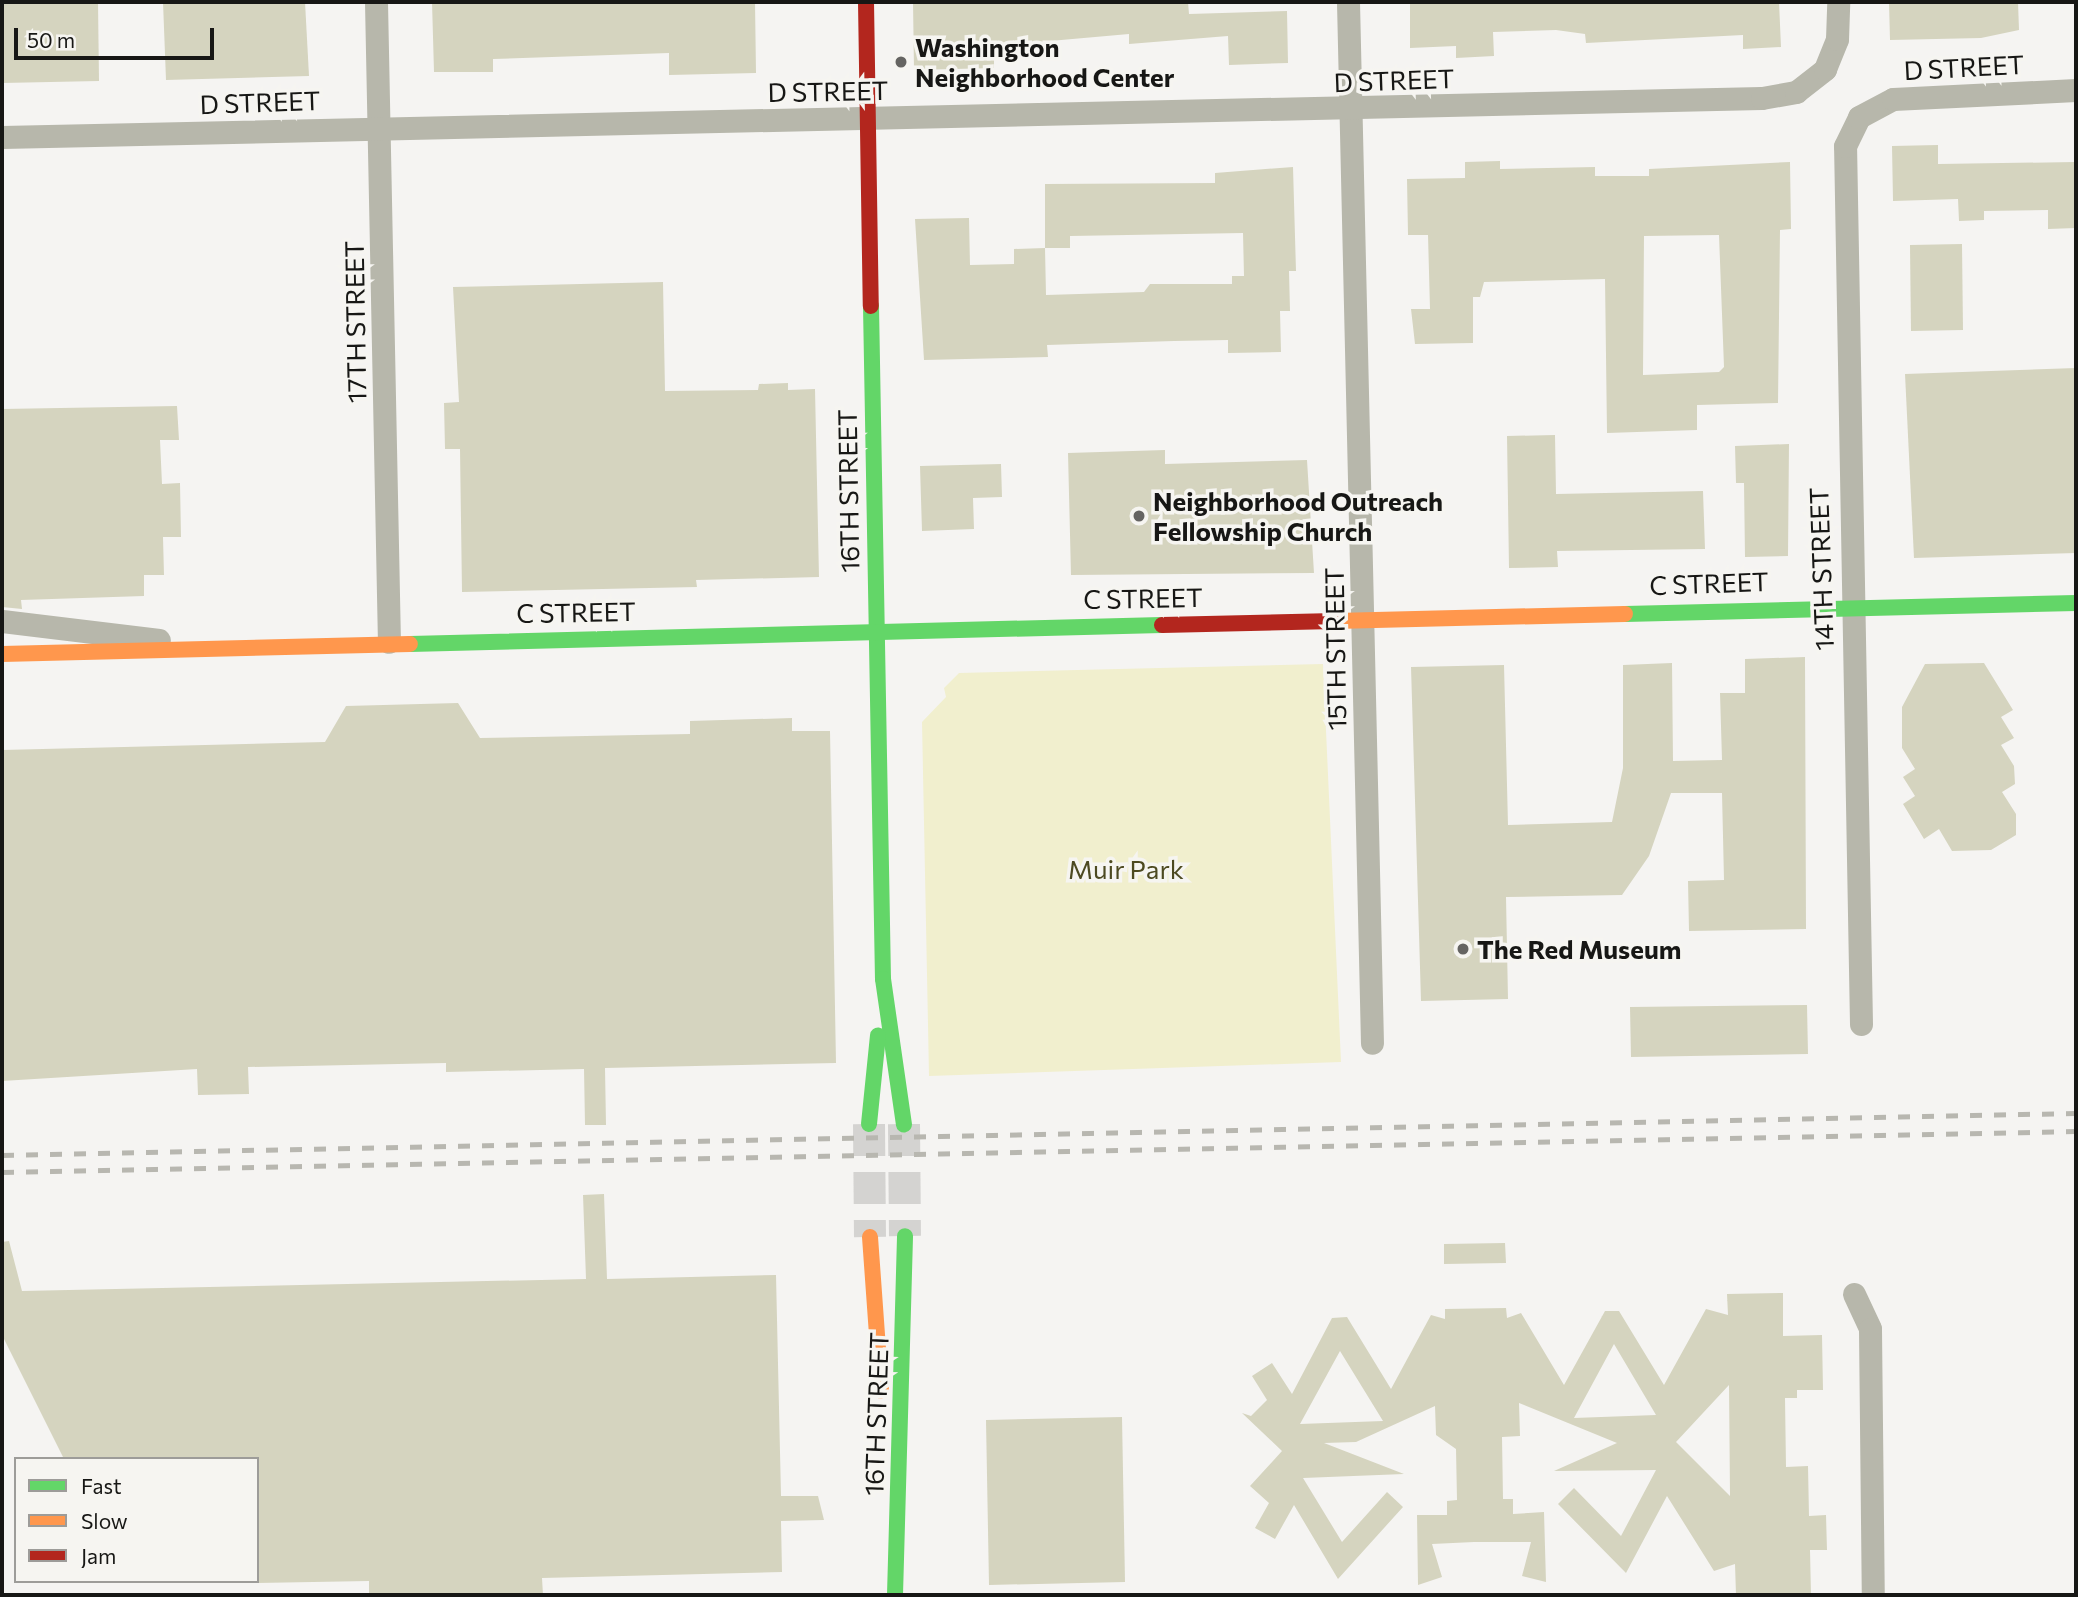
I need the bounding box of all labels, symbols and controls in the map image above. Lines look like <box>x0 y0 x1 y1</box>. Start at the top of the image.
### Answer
scale bar <box>18 14 217 58</box>
text: 50 m <box>27 27 75 52</box>
place label: Washington Neighborhood Center <box>915 31 1174 92</box>
street label: D STREET <box>1903 48 2025 86</box>
marker: Washington Neighborhood Center <box>893 54 909 70</box>
street label: D STREET <box>1333 62 1455 98</box>
street label: D STREET <box>767 74 889 108</box>
street label: D STREET <box>199 84 321 120</box>
street label: 17TH STREET <box>338 240 372 404</box>
street label: 16TH STREET <box>831 409 865 573</box>
place label: Neighborhood Outreach Fellowship Church <box>1153 485 1443 546</box>
street label: 14TH STREET <box>1803 487 1839 651</box>
marker: Neighborhood Outreach Fellowship Church <box>1131 508 1147 524</box>
street label: C STREET <box>1649 565 1769 601</box>
street label: 15TH STREET <box>1318 567 1352 731</box>
street label: C STREET <box>1083 581 1203 615</box>
street label: C STREET <box>516 595 636 629</box>
park label: Muir Park <box>1068 853 1184 885</box>
place label: The Red Museum <box>1477 933 1681 965</box>
marker: The Red Museum <box>1455 941 1471 957</box>
street label: 16TH STREET <box>858 1332 894 1496</box>
legend <box>14 1457 259 1583</box>
text: Fast <box>81 1473 122 1498</box>
text: Slow <box>81 1508 128 1533</box>
text: Jam <box>81 1543 116 1568</box>

